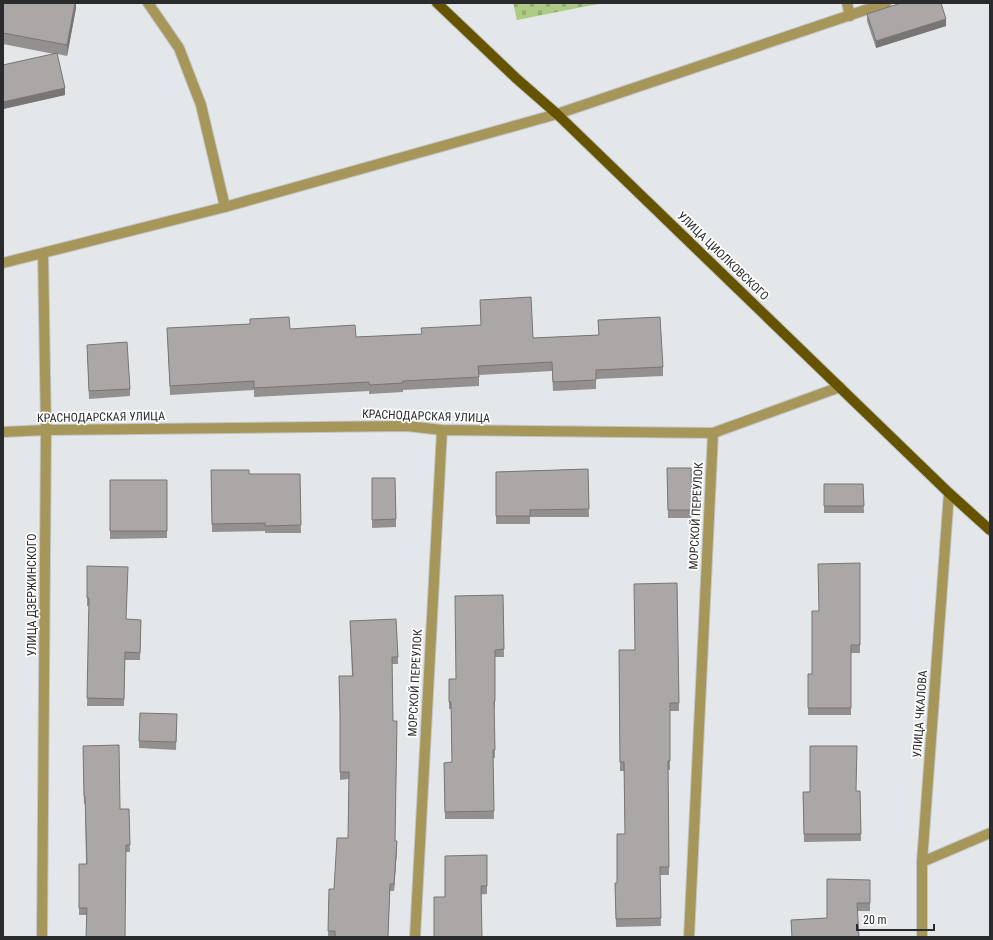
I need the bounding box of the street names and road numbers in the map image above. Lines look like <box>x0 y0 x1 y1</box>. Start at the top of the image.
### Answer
street label: УЛИЦА ЦИОЛКОВСКОГО <box>674 209 772 303</box>
street label: КРАСНОДАРСКАЯ УЛИЦА <box>362 407 490 425</box>
street label: КРАСНОДАРСКАЯ УЛИЦА <box>37 409 165 425</box>
street label: МОРСКОЙ ПЕРЕУЛОК <box>685 462 706 570</box>
street label: УЛИЦА ДЗЕРЖИНСКОГО <box>25 534 39 656</box>
street label: МОРСКОЙ ПЕРЕУЛОК <box>404 629 425 737</box>
street label: УЛИЦА ЧКАЛОВА <box>910 670 930 758</box>

